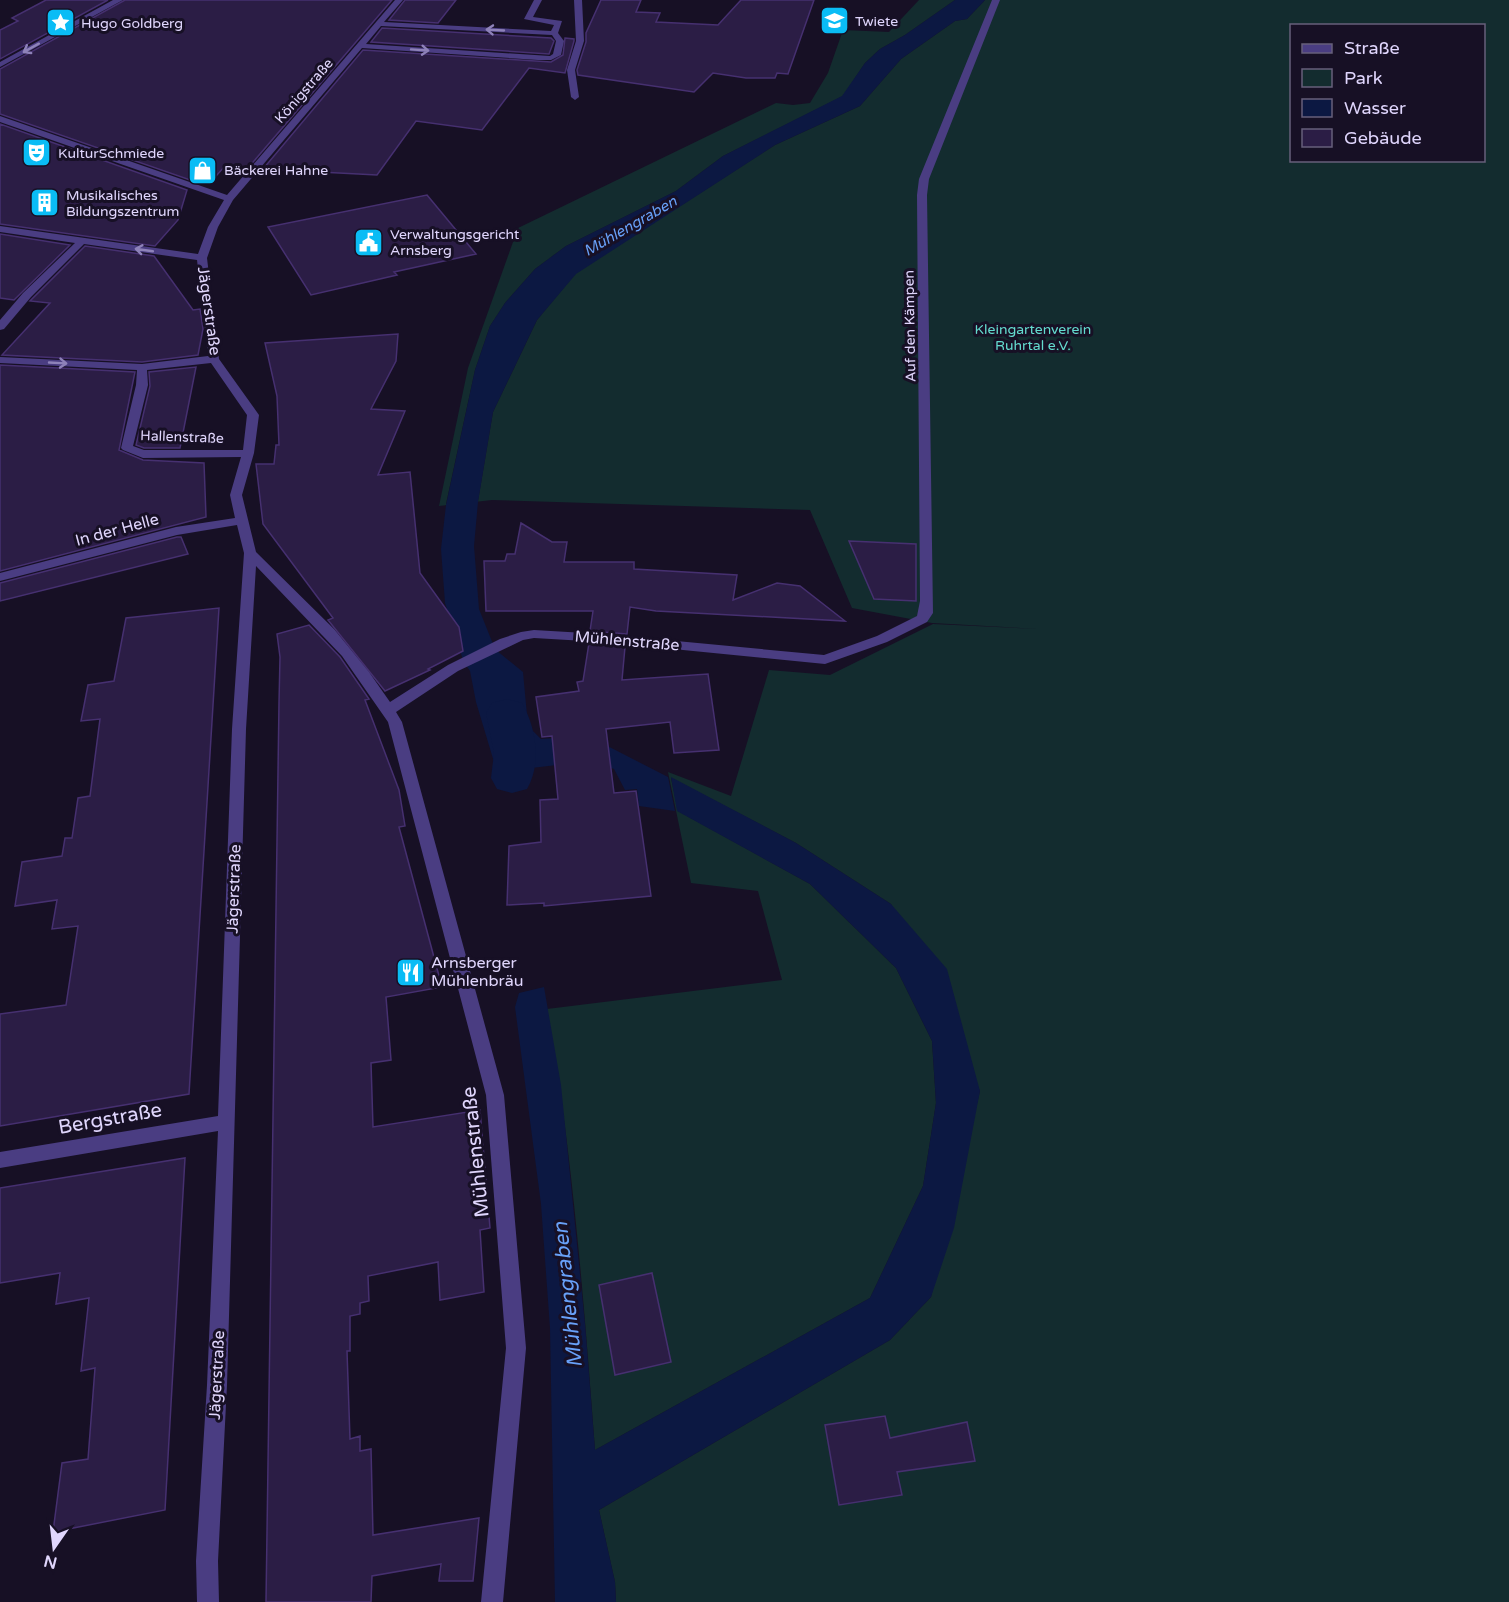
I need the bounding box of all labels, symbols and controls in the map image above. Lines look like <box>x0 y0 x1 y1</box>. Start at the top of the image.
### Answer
school or university icon: Twiete <box>818 5 850 37</box>
place icon: Hugo Goldberg <box>44 7 76 39</box>
place label: Twiete <box>855 13 898 30</box>
place label: Hugo Goldberg <box>81 15 183 32</box>
one-way arrow <box>486 24 506 35</box>
legend <box>1290 24 1485 162</box>
text: Straße <box>1344 37 1400 59</box>
one-way arrow <box>23 42 40 54</box>
one-way arrow <box>409 45 429 56</box>
street label: Königstraße <box>271 55 337 127</box>
text: Park <box>1344 67 1383 89</box>
text: Wasser <box>1344 97 1406 119</box>
text: Gebäude <box>1344 127 1422 149</box>
theatre icon: KulturSchmiede <box>21 137 53 169</box>
place label: KulturSchmiede <box>58 145 164 162</box>
shop icon: Bäckerei Hahne <box>187 154 219 186</box>
place label: Bäckerei Hahne <box>224 162 328 179</box>
building icon: Musikalisches Bildungszentrum <box>29 187 61 219</box>
place label: Musikalisches Bildungszentrum <box>66 187 179 220</box>
water label: Mühlengraben <box>580 192 681 260</box>
public building icon: Verwaltungsgericht Arnsberg <box>353 226 385 258</box>
place label: Verwaltungsgericht Arnsberg <box>390 226 520 259</box>
one-way arrow <box>135 244 155 255</box>
street label: Jägerstraße <box>193 265 225 357</box>
street label: Auf den Kämpen <box>901 270 919 382</box>
park label: Kleingartenverein Ruhrtal e.V. <box>975 321 1091 354</box>
one-way arrow <box>48 358 68 369</box>
street label: Hallenstraße <box>140 427 224 447</box>
street label: In der Helle <box>73 509 161 551</box>
street label: Mühlenstraße <box>574 626 680 656</box>
street label: Jägerstraße <box>222 844 246 934</box>
place label: Arnsberger Mühlenbräu <box>431 953 523 991</box>
restaurant icon: Arnsberger Mühlenbräu <box>394 956 426 988</box>
street label: Mühlenstraße <box>457 1085 495 1219</box>
street label: Bergstraße <box>56 1098 164 1140</box>
water label: Mühlengraben <box>548 1220 588 1369</box>
street label: Jägerstraße <box>205 1330 229 1420</box>
north arrow <box>24 1518 84 1578</box>
text: N <box>42 1550 59 1573</box>

